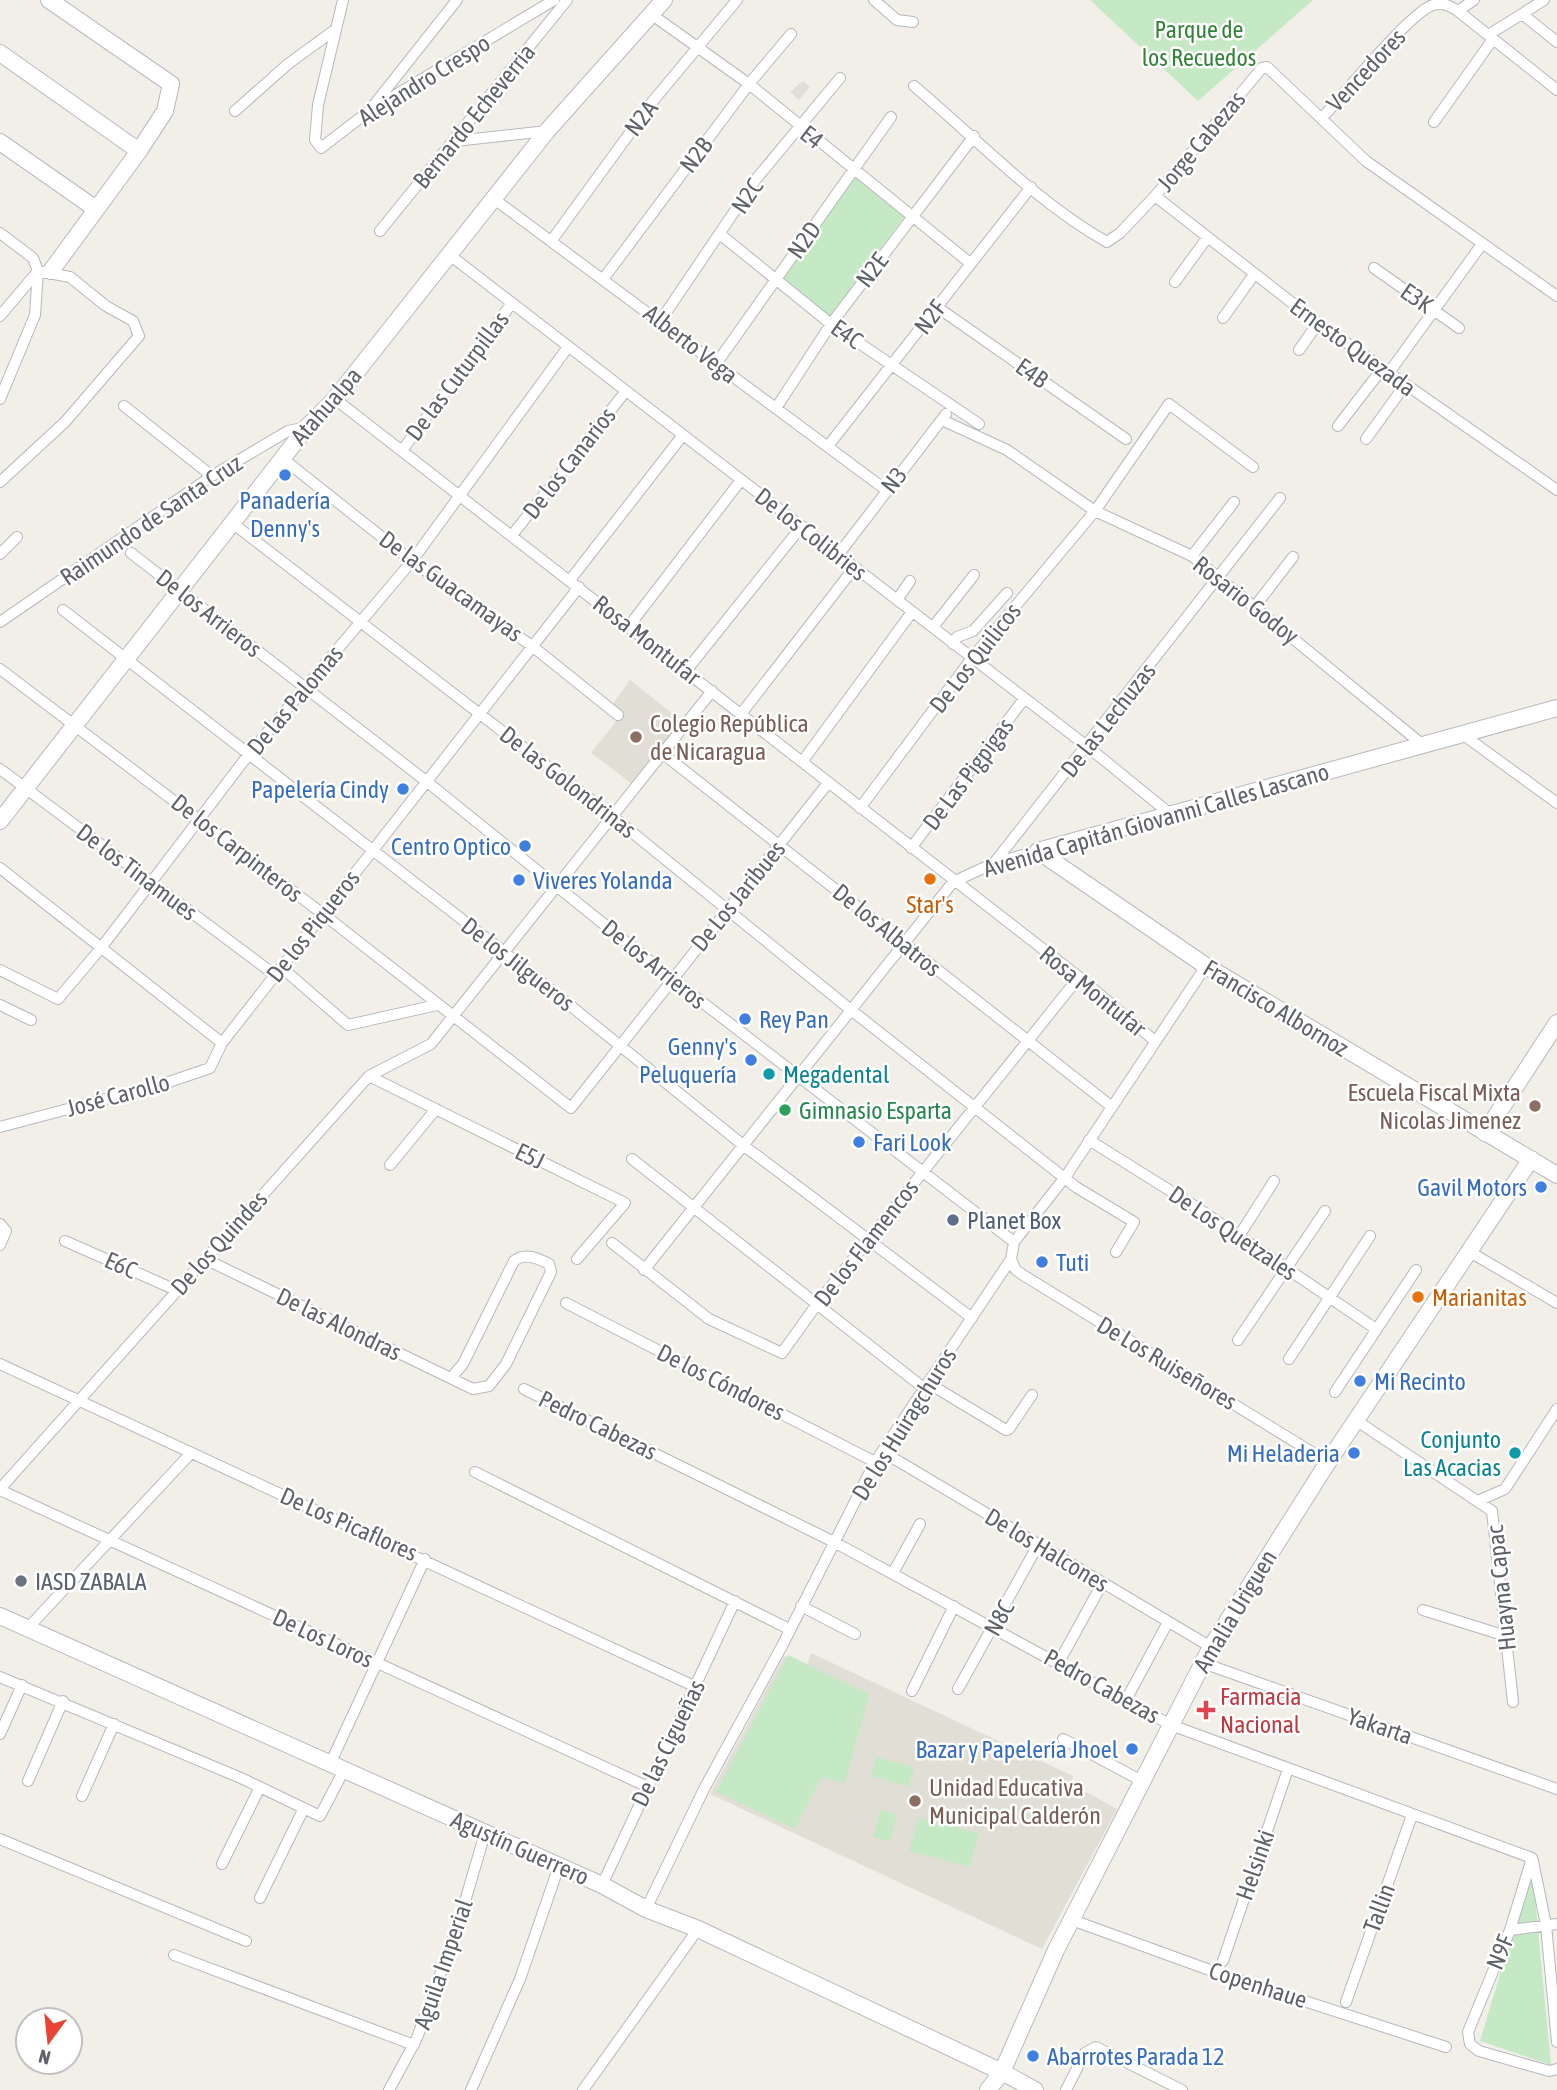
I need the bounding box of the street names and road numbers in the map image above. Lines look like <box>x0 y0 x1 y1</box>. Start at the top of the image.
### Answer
street label: Vencedores <box>1321 23 1411 117</box>
street label: Alejandro Crespo <box>353 29 495 131</box>
street label: Bernardo Echeverria <box>408 38 540 194</box>
street label: Jorge Cabezas <box>1151 86 1251 196</box>
street label: N2A <box>619 95 663 141</box>
street label: E4 <box>795 120 829 154</box>
street label: N2B <box>674 132 718 178</box>
street label: N2C <box>726 173 768 219</box>
street label: N2D <box>782 216 826 264</box>
street label: N2E <box>850 248 894 292</box>
street label: E3K <box>1396 277 1439 319</box>
street label: Ernesto Quezada <box>1285 292 1421 402</box>
street label: N2F <box>909 295 952 339</box>
street label: Alberto Vega <box>639 299 743 389</box>
street label: De las Cuturpillas <box>400 306 514 446</box>
street label: E4C <box>826 314 868 354</box>
street label: E4B <box>1011 353 1054 394</box>
street label: Atahualpa <box>285 362 367 450</box>
street label: De los Canarios <box>517 402 621 524</box>
street label: Raimundo de Santa Cruz <box>55 449 247 591</box>
street label: N3 <box>876 462 912 498</box>
street label: De los Colibries <box>750 482 872 586</box>
street label: De las Guacamayas <box>374 525 528 647</box>
street label: Rosario Godoy <box>1188 550 1304 650</box>
street label: De los Arrieros <box>151 564 267 662</box>
street label: Rosa Montufar <box>588 590 707 691</box>
street label: De Los Quilicos <box>924 598 1026 718</box>
street label: De las Palomas <box>242 640 348 760</box>
street label: De las Lechuzas <box>1055 658 1161 782</box>
street label: De Las Pigpigas <box>917 713 1019 835</box>
street label: De las Golondrinas <box>495 721 641 843</box>
street label: Avenida Capitán Giovanni Calles Lascano <box>980 758 1332 882</box>
street label: De los Carpinteros <box>166 788 308 908</box>
street label: De los Tinamues <box>72 818 202 926</box>
street label: De Los Jaribues <box>685 836 791 956</box>
street label: De los Piqueros <box>261 865 365 987</box>
street label: De los Albatros <box>828 878 946 982</box>
street label: De los Jilgueros <box>456 912 580 1016</box>
street label: De los Arrieros <box>597 914 711 1014</box>
street label: Rosa Montufar <box>1035 940 1152 1043</box>
street label: Francisco Albornoz <box>1199 954 1354 1062</box>
street label: José Carollo <box>63 1068 173 1122</box>
street label: E5J <box>511 1137 549 1175</box>
street label: De los Flamencos <box>808 1175 924 1311</box>
street label: De Los Quetzales <box>1164 1180 1302 1286</box>
street label: De los Quindes <box>165 1186 273 1300</box>
street label: E6C <box>101 1246 141 1284</box>
street label: De las Alondras <box>272 1282 406 1366</box>
street label: De Los Ruiseñores <box>1092 1311 1242 1415</box>
street label: De los Cóndores <box>653 1338 789 1426</box>
street label: De los Huiragchuros <box>846 1343 962 1505</box>
street label: Pedro Cabezas <box>535 1385 661 1465</box>
street label: De Los Picaflores <box>276 1482 422 1566</box>
street label: De los Halcones <box>980 1503 1114 1597</box>
street label: Huayna Capac <box>1481 1524 1521 1652</box>
street label: Amalia Uriguen <box>1188 1545 1282 1677</box>
street label: N8C <box>978 1595 1020 1640</box>
street label: De Los Loros <box>269 1603 377 1673</box>
street label: Pedro Cabezas <box>1040 1643 1164 1729</box>
street label: De las Cigueñas <box>626 1675 710 1811</box>
street label: Yakarta <box>1344 1702 1416 1750</box>
street label: Agustín Guerrero <box>447 1806 593 1890</box>
street label: Helsinki <box>1230 1826 1280 1904</box>
street label: Tallin <box>1358 1880 1400 1936</box>
street label: Aguila Imperial <box>408 1895 478 2033</box>
street label: N9F <box>1481 1930 1519 1973</box>
street label: Copenhaue <box>1206 1957 1310 2013</box>

